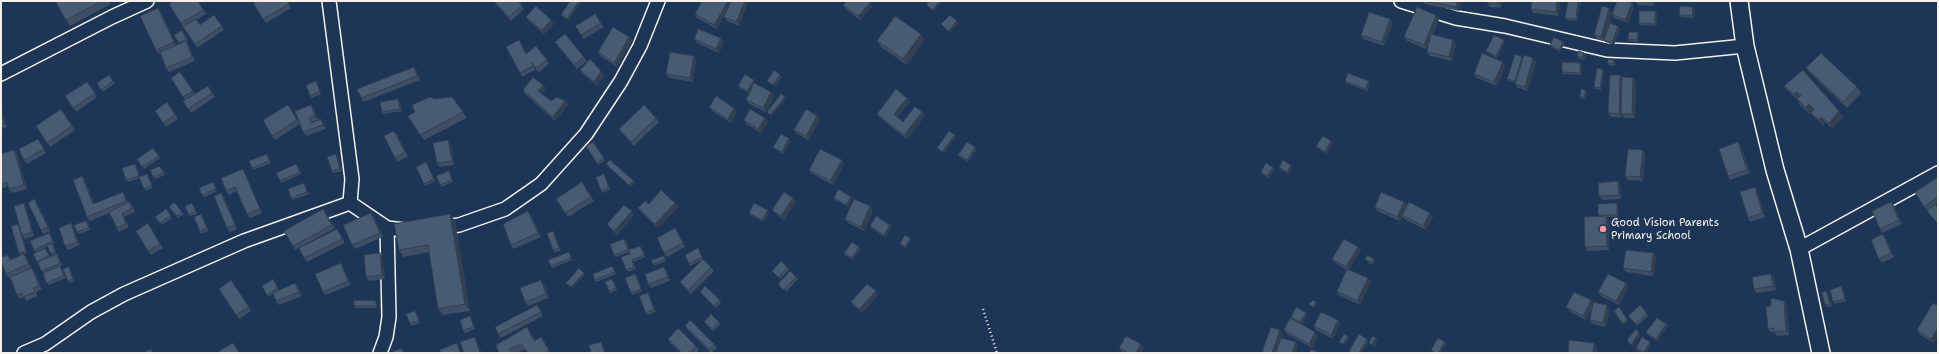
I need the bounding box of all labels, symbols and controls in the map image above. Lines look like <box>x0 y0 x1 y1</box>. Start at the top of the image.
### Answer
place label: Good Vision Parents Primary School <box>1611 216 1719 242</box>
marker: Good Vision Parents Primary School <box>1598 224 1608 234</box>

